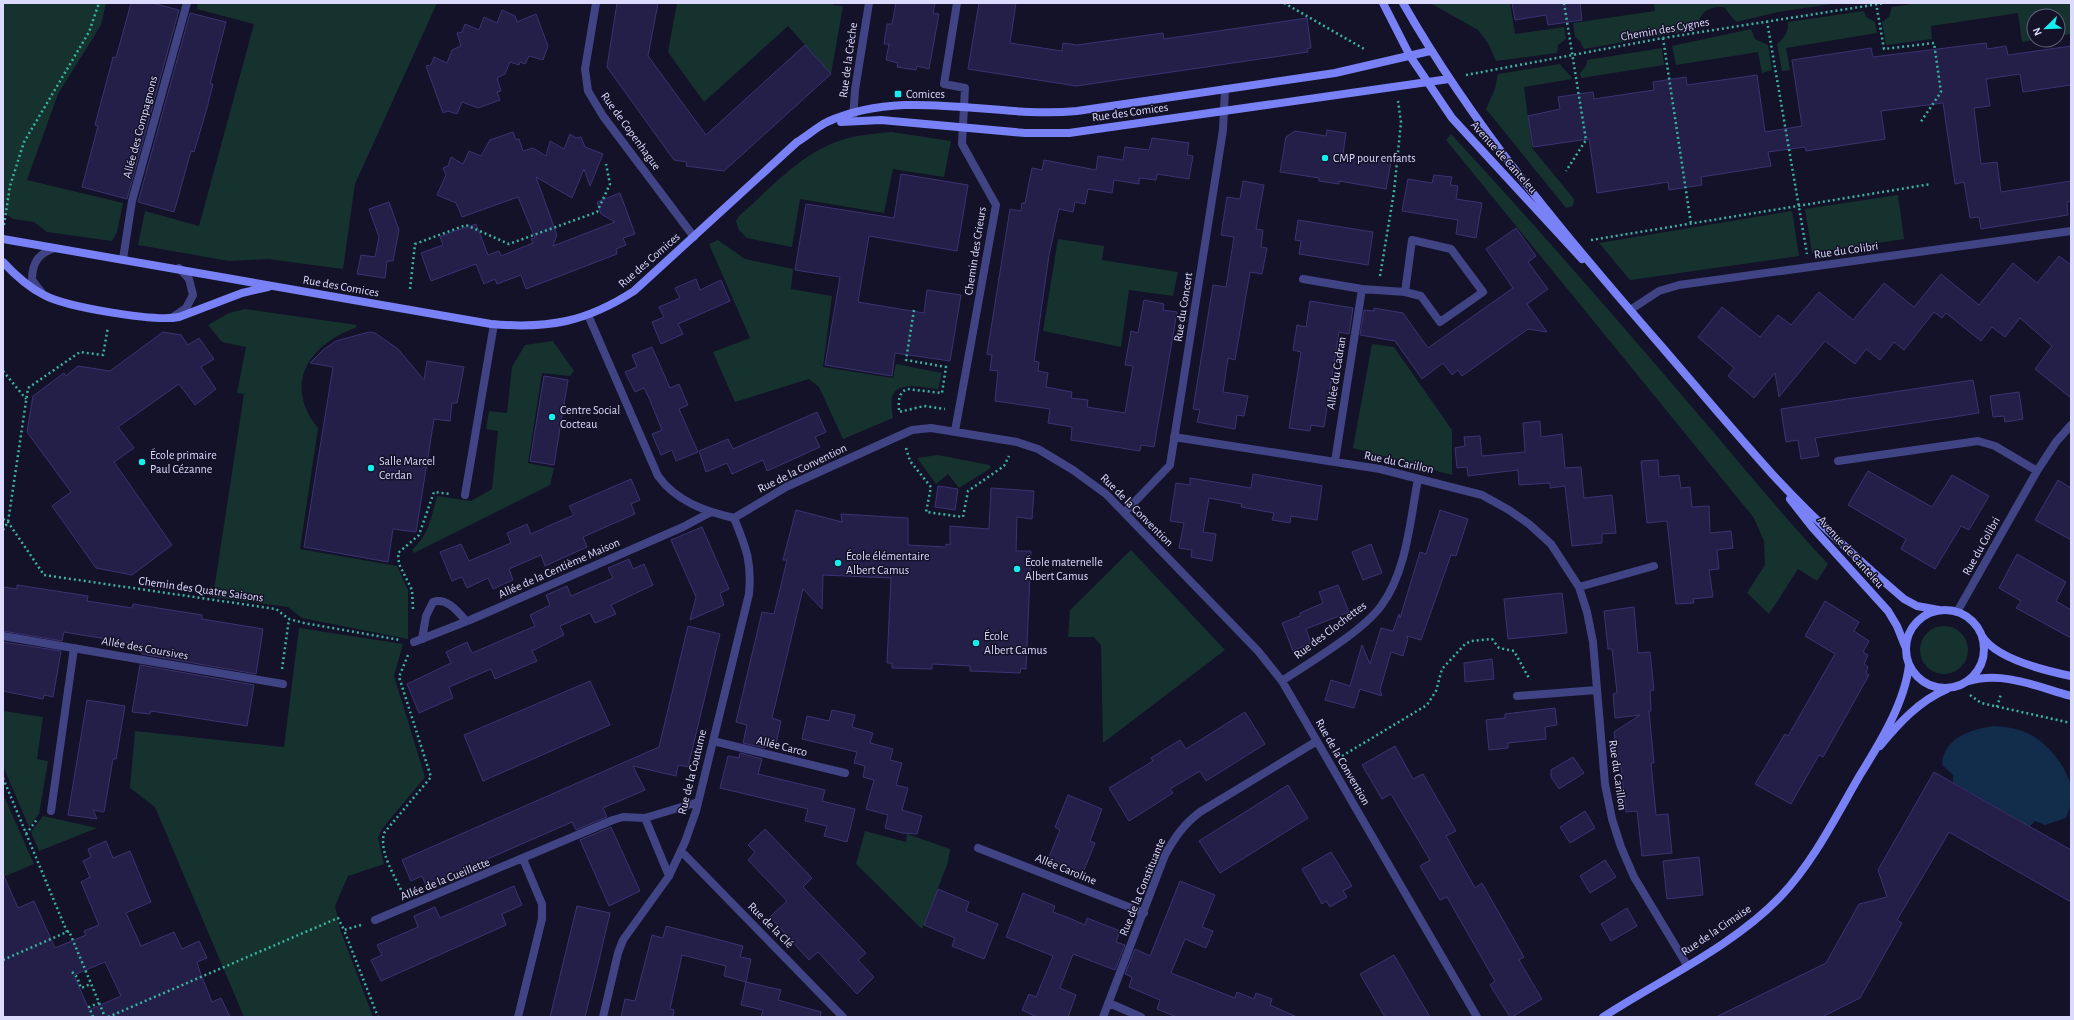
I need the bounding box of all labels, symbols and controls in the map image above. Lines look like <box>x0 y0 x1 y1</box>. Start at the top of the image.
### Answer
north arrow <box>2026 8 2066 48</box>
street label: Chemin des Cygnes <box>1620 15 1710 44</box>
street label: Rue de la Crèche <box>837 22 859 98</box>
text: N <box>2031 26 2044 37</box>
street label: Allée des Compagnons <box>121 74 159 180</box>
place label: Comices <box>906 88 945 100</box>
marker: Comices <box>893 89 903 99</box>
street label: Rue de Copenhague <box>599 90 663 172</box>
street label: Rue des Comices <box>1091 101 1169 123</box>
street label: Avenue de Canteleu <box>1469 119 1539 195</box>
place label: CMP pour enfants <box>1333 152 1416 164</box>
marker: CMP pour enfants <box>1320 153 1330 163</box>
street label: Chemin des Crieurs <box>962 206 988 296</box>
street label: Rue des Comices <box>616 230 682 290</box>
street label: Rue du Colibri <box>1813 240 1879 260</box>
street label: Rue du Concert <box>1172 271 1194 343</box>
street label: Rue des Comices <box>302 273 380 299</box>
street label: Allée du Cadran <box>1324 336 1348 410</box>
place label: Centre Social Cocteau <box>560 404 620 430</box>
marker: Centre Social Cocteau <box>547 412 557 422</box>
street label: Rue de la Convention <box>756 441 848 495</box>
place label: École primaire Paul Cézanne <box>150 448 217 475</box>
street label: Rue du Carillon <box>1363 449 1435 475</box>
place label: Salle Marcel Cerdan <box>379 455 435 481</box>
marker: École primaire Paul Cézanne <box>137 457 147 467</box>
marker: Salle Marcel Cerdan <box>366 463 376 473</box>
street label: Rue de la Convention <box>1098 471 1176 549</box>
street label: Avenue de Canteleu <box>1816 514 1886 590</box>
street label: Rue du Colibri <box>1960 515 2002 577</box>
street label: Allée de la Centième Maison <box>497 536 621 600</box>
place label: École élémentaire Albert Camus <box>846 549 930 576</box>
place label: École maternelle Albert Camus <box>1025 555 1103 582</box>
marker: École élémentaire Albert Camus <box>833 558 843 568</box>
marker: École maternelle Albert Camus <box>1012 564 1022 574</box>
street label: Chemin des Quatre Saisons <box>138 574 264 605</box>
street label: Rue des Clochettes <box>1292 599 1368 661</box>
place label: École Albert Camus <box>984 629 1047 656</box>
street label: Allée des Coursives <box>101 634 189 662</box>
marker: École Albert Camus <box>971 638 981 648</box>
street label: Rue de la Convention <box>1313 717 1373 807</box>
street label: Rue de la Coutume <box>676 728 708 816</box>
street label: Allée Carco <box>755 734 809 758</box>
street label: Rue du Carillon <box>1607 739 1629 811</box>
street label: Rue de la Constituante <box>1117 836 1167 938</box>
street label: Allée Caroline <box>1034 851 1098 887</box>
street label: Allée de la Cueillette <box>399 856 491 902</box>
street label: Rue de la Clé <box>746 900 796 950</box>
street label: Rue de la Cimaise <box>1679 902 1753 958</box>

